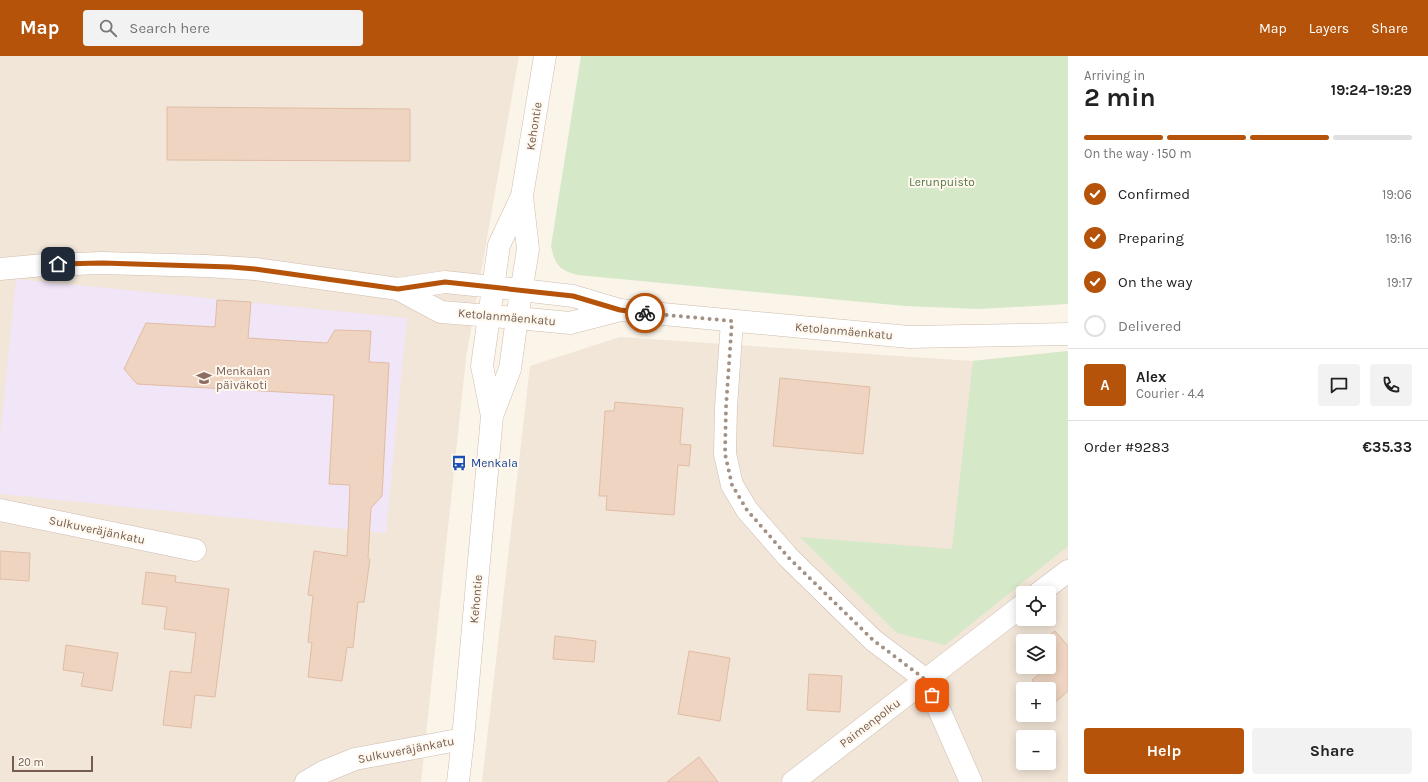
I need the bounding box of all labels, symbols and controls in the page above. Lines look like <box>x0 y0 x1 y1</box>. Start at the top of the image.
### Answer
search box <box>83 10 363 46</box>
text: Map <box>20 17 59 39</box>
icon: search <box>97 17 119 39</box>
text: Search here <box>129 19 210 37</box>
text: Map <box>1259 20 1287 37</box>
text: Layers <box>1309 20 1349 37</box>
text: Share <box>1371 20 1408 37</box>
text: Arriving in <box>1084 68 1145 83</box>
text: 19:24–19:29 <box>1331 81 1412 99</box>
text: 2 min <box>1084 82 1156 113</box>
street label: Kehontie <box>523 101 545 151</box>
text: On the way · 150 m <box>1084 146 1192 161</box>
park label: Lerunpuisto <box>909 175 975 189</box>
icon: check <box>1084 183 1106 205</box>
text: Confirmed <box>1118 185 1190 203</box>
text: 19:06 <box>1382 187 1412 202</box>
icon: check <box>1084 227 1106 249</box>
text: Preparing <box>1118 229 1184 247</box>
text: 19:16 <box>1385 231 1412 246</box>
pin <box>41 247 75 281</box>
icon: home <box>47 253 69 275</box>
icon: check <box>1084 271 1106 293</box>
text: On the way <box>1118 273 1192 291</box>
text: 19:17 <box>1387 275 1412 290</box>
courier <box>625 293 665 333</box>
icon: bike <box>634 302 656 324</box>
street label: Ketolanmäenkatu <box>458 306 556 328</box>
text: Delivered <box>1118 317 1182 335</box>
street label: Ketolanmäenkatu <box>795 320 893 342</box>
place label: Menkalan päiväkoti <box>216 364 270 392</box>
button: chat <box>1318 364 1360 406</box>
button: phone <box>1370 364 1412 406</box>
text: Alex <box>1136 368 1166 386</box>
school or university icon: Menkalan päiväkoti <box>195 369 213 387</box>
text: A <box>1100 376 1110 394</box>
text: Courier · 4.4 <box>1136 386 1204 401</box>
text: Order #9283 <box>1084 438 1170 456</box>
text: €35.33 <box>1363 438 1412 456</box>
bus stop icon: Menkala <box>450 454 468 472</box>
place label: Menkala <box>471 456 518 470</box>
street label: Sulkuveräjänkatu <box>48 513 146 547</box>
street label: Kehontie <box>467 574 485 624</box>
map controls <box>1016 586 1056 770</box>
button: locate <box>1016 586 1056 626</box>
button: layers <box>1016 634 1056 674</box>
pin <box>915 678 949 712</box>
button: + <box>1016 682 1056 722</box>
icon: bag <box>921 684 943 706</box>
street label: Paimenpolku <box>837 696 903 750</box>
button: Help <box>1084 728 1244 774</box>
button: Share <box>1252 728 1412 774</box>
button: − <box>1016 730 1056 770</box>
street label: Sulkuveräjänkatu <box>357 734 455 766</box>
scale bar <box>12 754 93 773</box>
text: 20 m <box>18 756 44 769</box>

